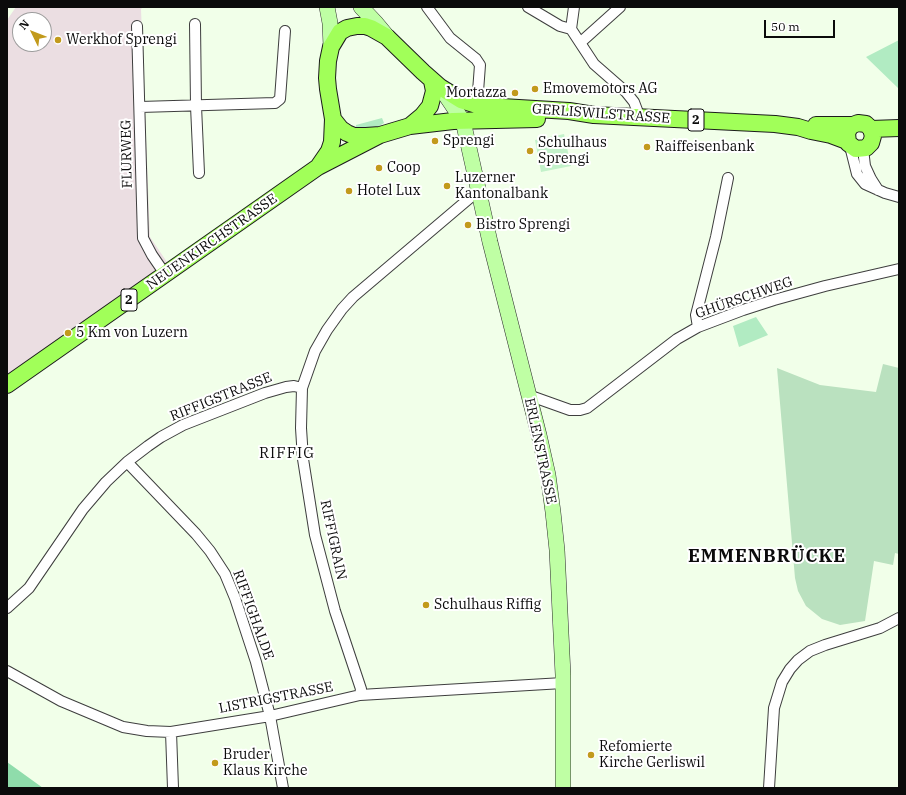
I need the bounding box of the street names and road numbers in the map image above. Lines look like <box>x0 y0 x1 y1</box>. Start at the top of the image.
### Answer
street label: GERLISWILSTRASSE <box>532 101 670 127</box>
road number: 2 <box>688 109 704 131</box>
street label: FLURWEG <box>118 120 136 188</box>
street label: NEUENKIRCHSTRASSE <box>143 190 281 294</box>
street label: GHÜRSCHWEG <box>693 273 795 323</box>
road number: 2 <box>121 289 137 311</box>
street label: RIFFIGSTRASSE <box>168 369 274 425</box>
street label: ERLENSTRASSE <box>521 396 559 506</box>
street label: RIFFIGRAIN <box>316 498 350 582</box>
street label: RIFFIGHALDE <box>229 568 277 662</box>
street label: LISTRIGSTRASSE <box>217 679 335 717</box>

